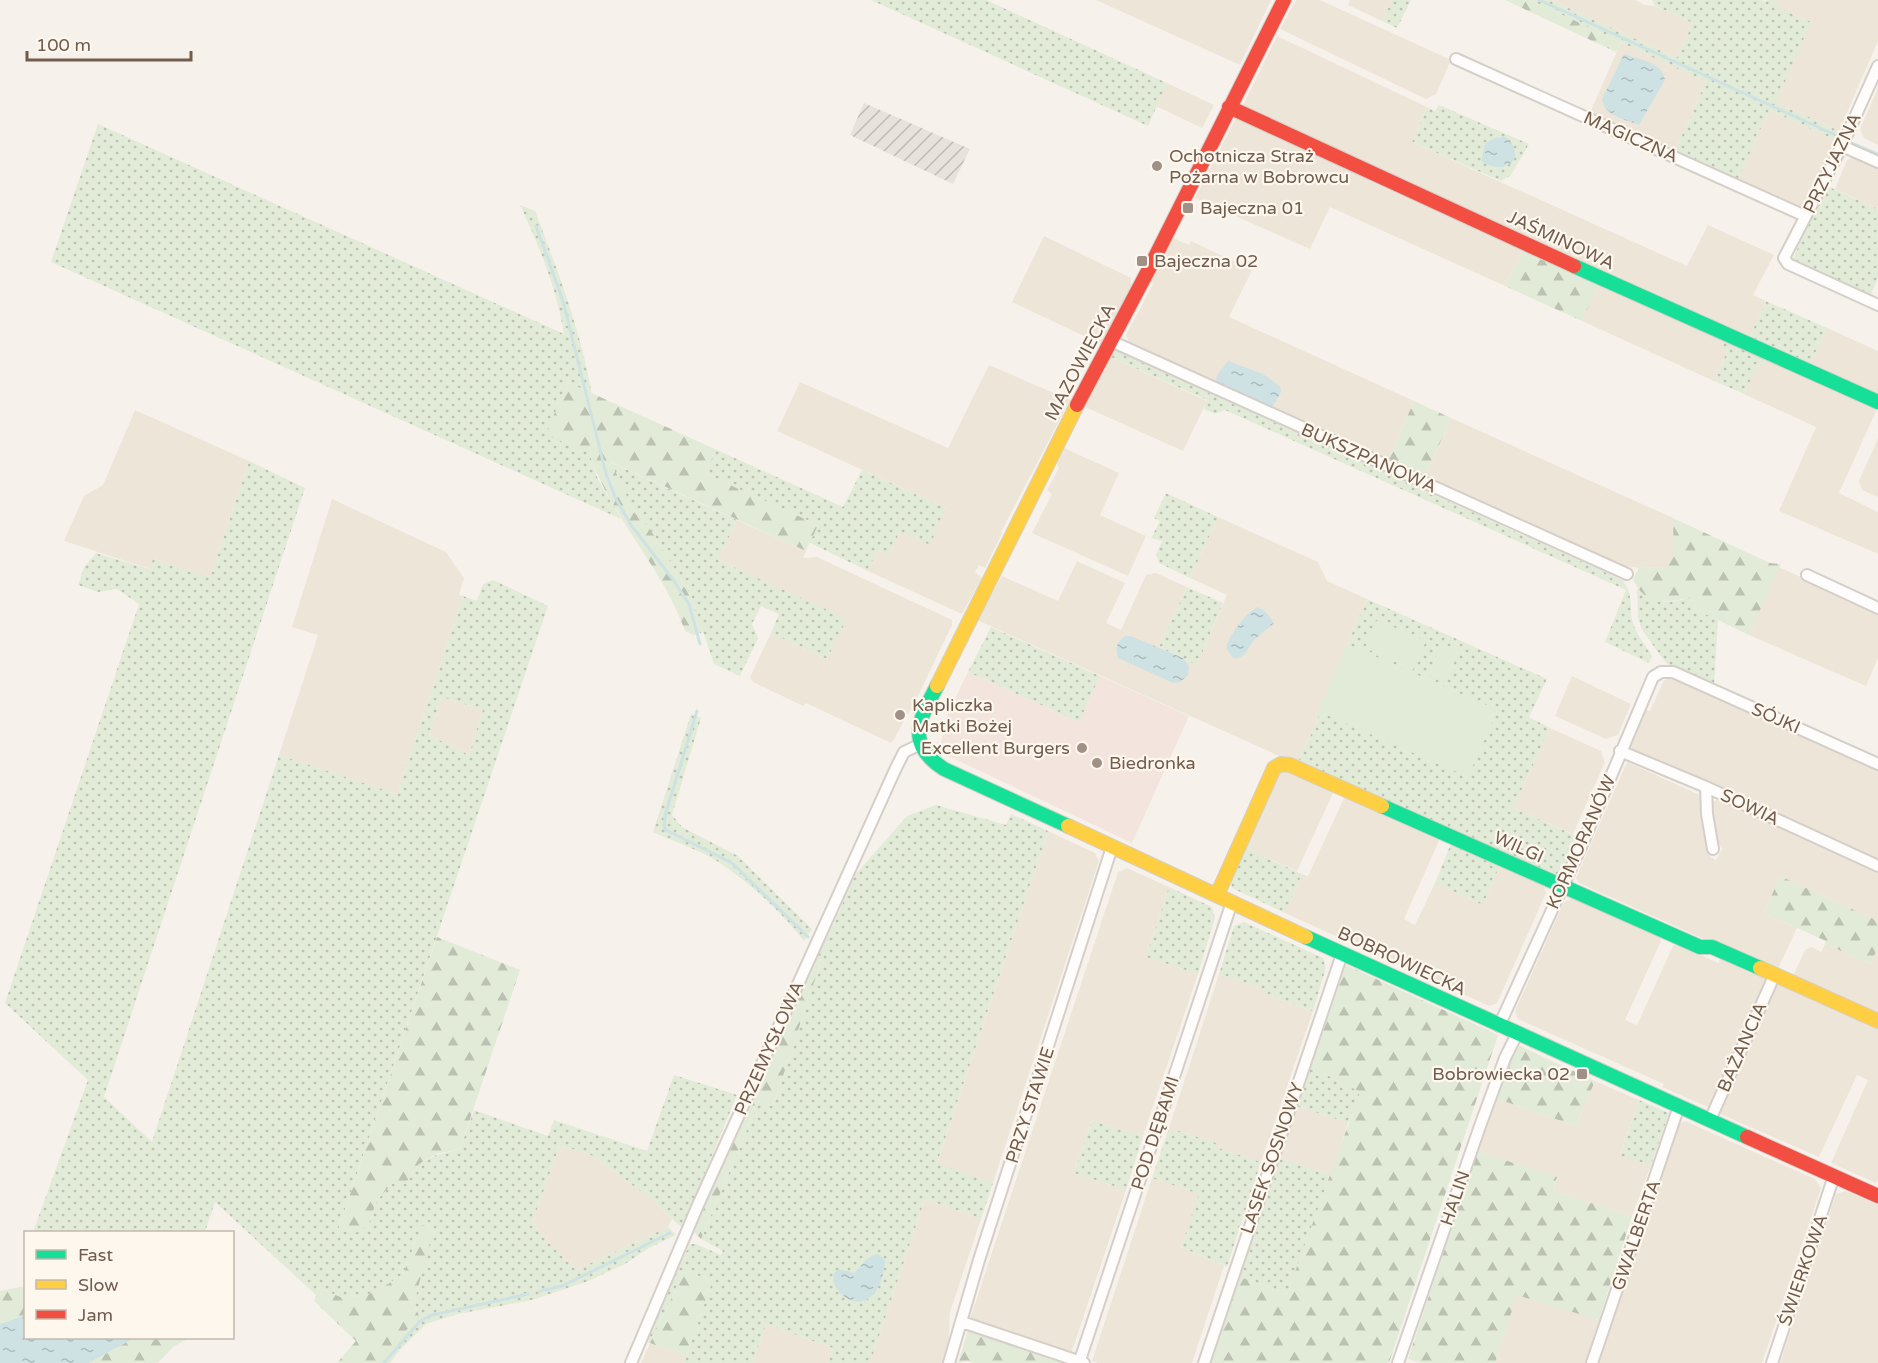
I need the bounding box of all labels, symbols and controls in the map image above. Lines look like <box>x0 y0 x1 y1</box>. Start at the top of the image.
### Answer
scale bar <box>27 24 190 62</box>
text: 100 m <box>36 34 91 56</box>
street label: MAGICZNA <box>1580 106 1682 168</box>
street label: PRZYJAZNA <box>1798 109 1866 217</box>
place label: Ochotnicza Straż Pożarna w Bobrowcu <box>1169 145 1349 188</box>
marker: Ochotnicza Straż Pożarna w Bobrowcu <box>1150 159 1164 173</box>
place label: Bajeczna 01 <box>1200 197 1304 219</box>
marker: Bajeczna 01 <box>1181 201 1195 215</box>
street label: JAŚMINOWA <box>1504 205 1618 275</box>
place label: Bajeczna 02 <box>1154 250 1258 272</box>
marker: Bajeczna 02 <box>1135 254 1149 268</box>
street label: MAZOWIECKA <box>1040 300 1120 424</box>
street label: BUKSZPANOWA <box>1298 418 1440 498</box>
place label: Kapliczka Matki Bożej <box>912 694 1012 737</box>
street label: SÓJKI <box>1748 698 1804 738</box>
marker: Kapliczka Matki Bożej <box>893 708 907 722</box>
place label: Excellent Burgers <box>921 737 1070 759</box>
marker: Excellent Burgers <box>1075 741 1089 755</box>
place label: Biedronka <box>1109 752 1196 774</box>
marker: Biedronka <box>1090 756 1104 770</box>
street label: KORMORANÓW <box>1542 772 1620 912</box>
street label: SOWIA <box>1717 784 1783 830</box>
street label: WILGI <box>1491 826 1547 868</box>
street label: BOBROWIECKA <box>1334 922 1470 1000</box>
street label: PRZEMYSŁOWA <box>730 978 808 1118</box>
street label: BAŻANCIA <box>1712 999 1772 1095</box>
street label: PRZY STAWIE <box>1001 1044 1059 1166</box>
place label: Bobrowiecka 02 <box>1432 1063 1570 1085</box>
marker: Bobrowiecka 02 <box>1575 1067 1589 1081</box>
street label: POD DĘBAMI <box>1126 1073 1184 1193</box>
street label: LASEK SOSNOWY <box>1236 1079 1308 1237</box>
street label: HALIN <box>1435 1167 1475 1229</box>
street label: GWALBERTA <box>1607 1177 1665 1293</box>
street label: ŚWIERKOWA <box>1774 1211 1832 1329</box>
legend <box>24 1231 234 1339</box>
text: Fast <box>78 1244 113 1266</box>
text: Slow <box>78 1274 119 1296</box>
text: Jam <box>78 1304 113 1326</box>

